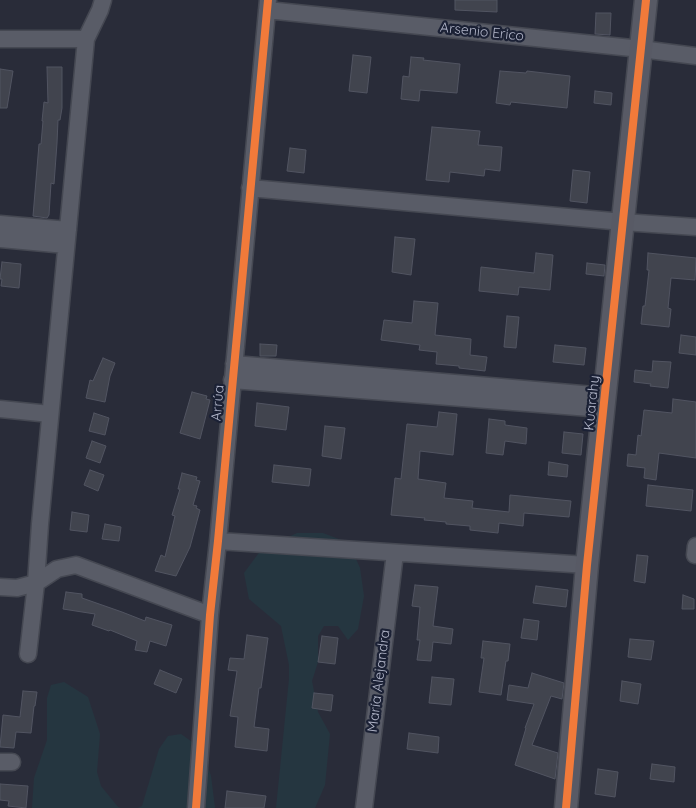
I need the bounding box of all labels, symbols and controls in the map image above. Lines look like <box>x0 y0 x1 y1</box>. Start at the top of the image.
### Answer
street label: Arsenio Erico <box>439 19 525 45</box>
street label: Kuarahy <box>581 375 603 431</box>
street label: Arrúa <box>208 384 228 422</box>
street label: María Alejandra <box>364 629 394 733</box>

